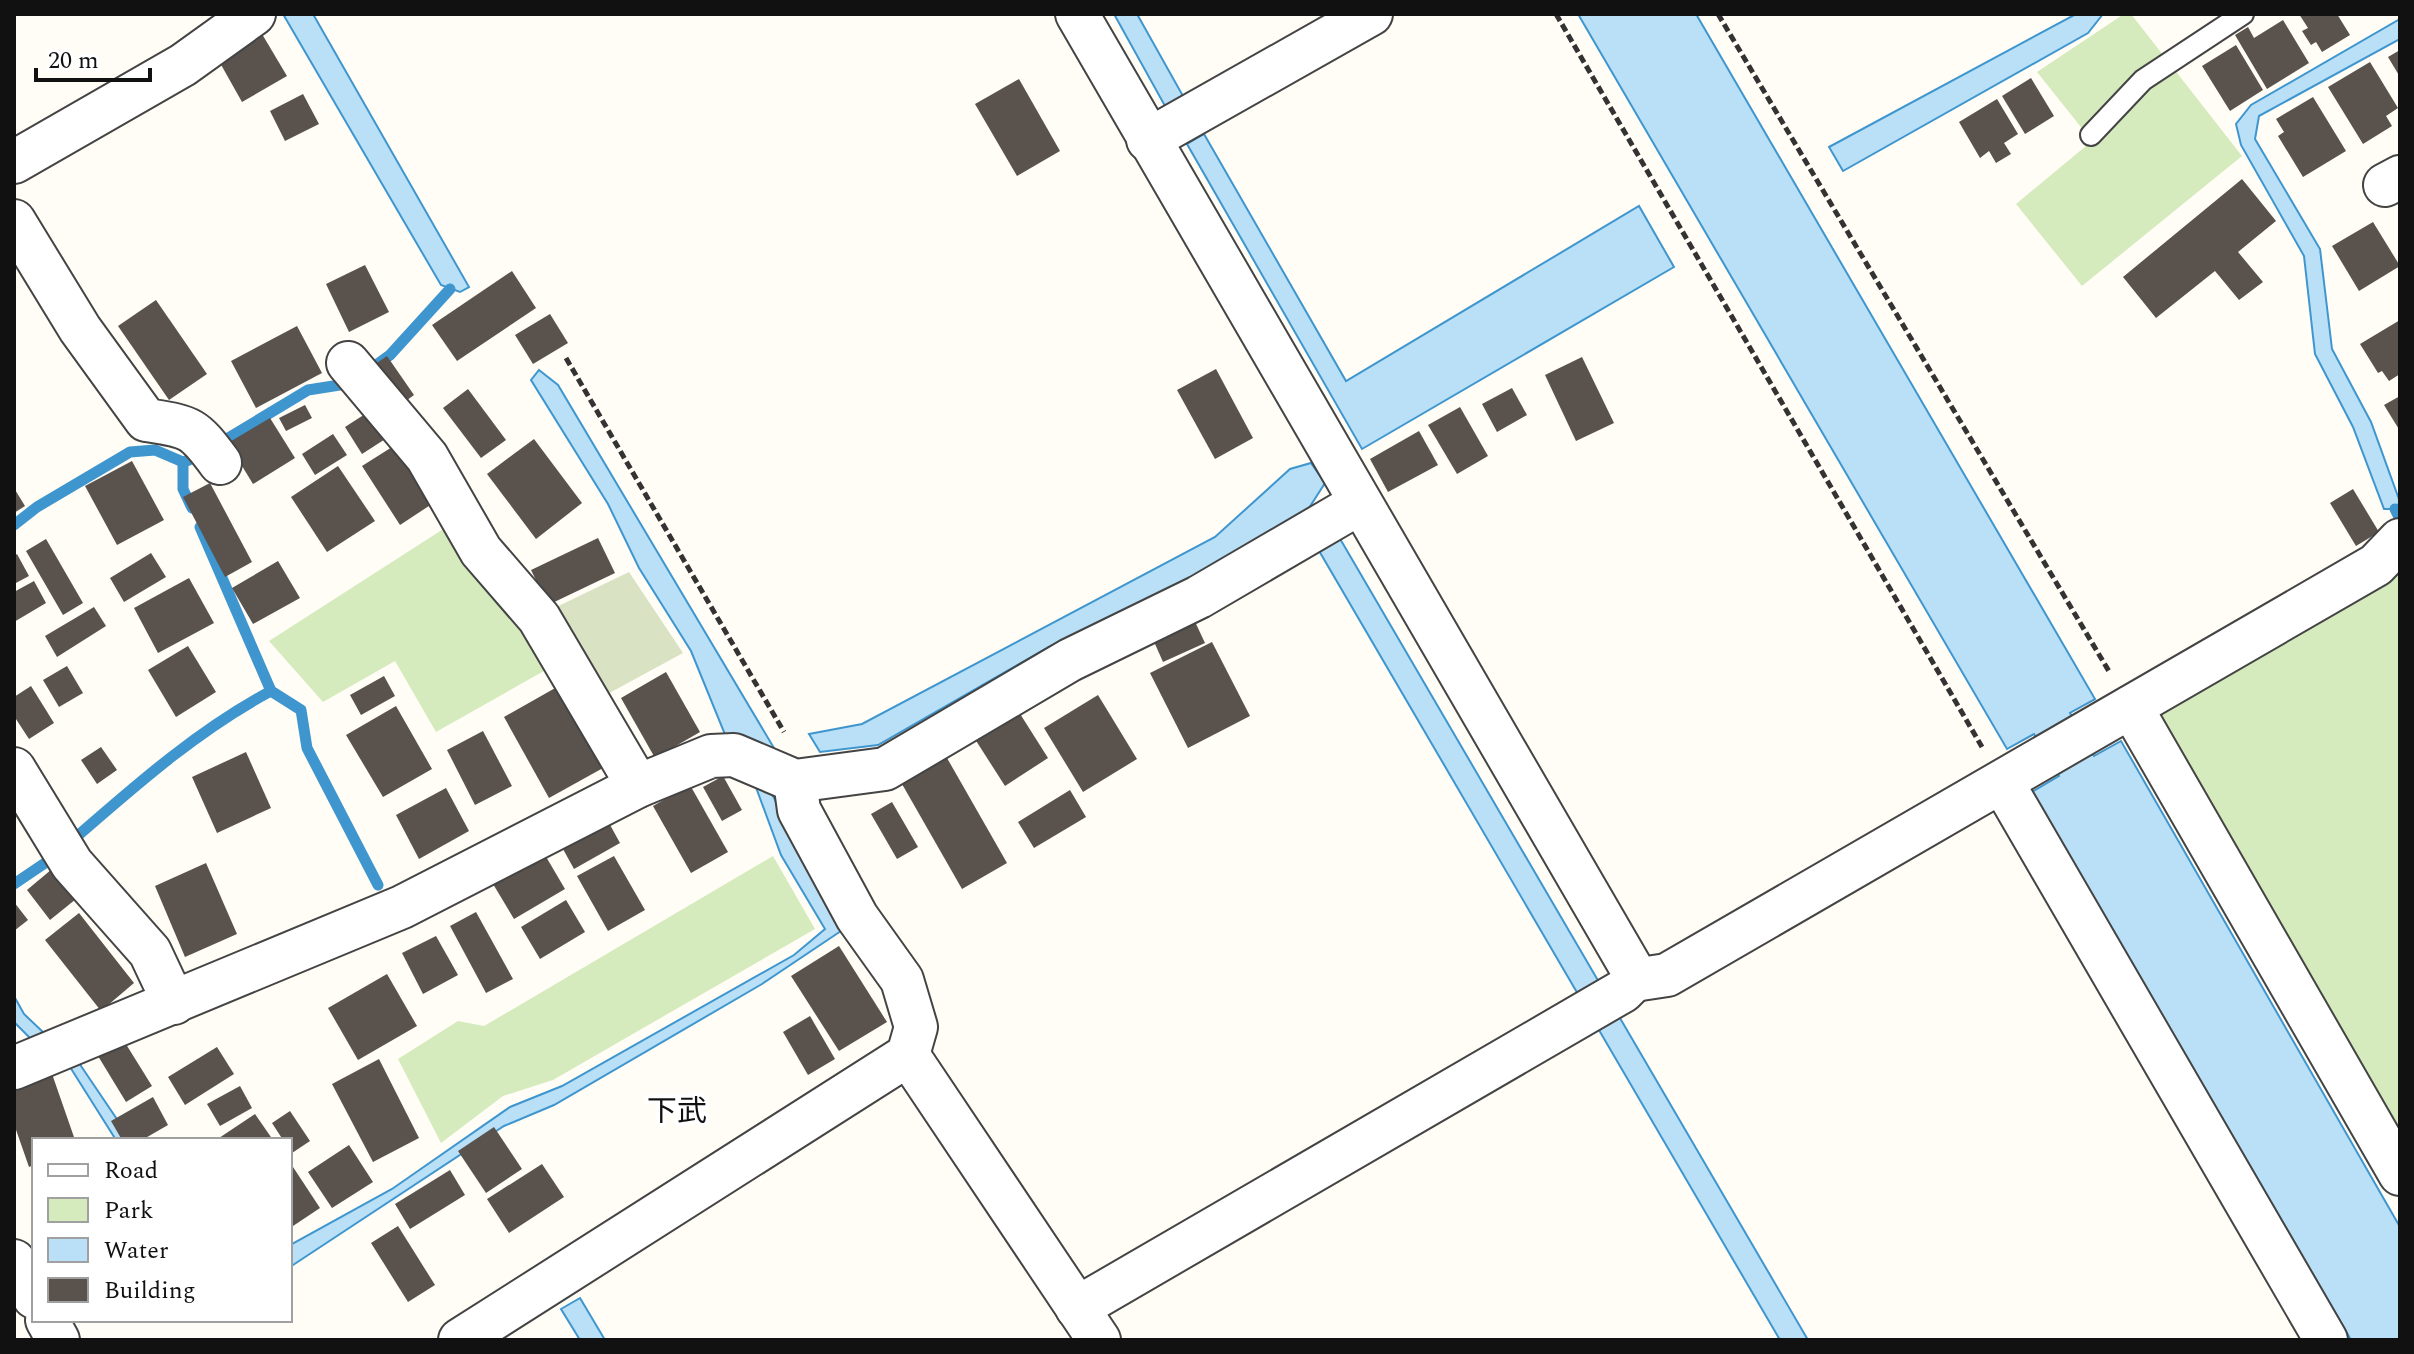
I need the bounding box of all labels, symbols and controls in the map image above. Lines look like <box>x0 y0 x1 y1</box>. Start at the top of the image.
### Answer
scale bar <box>36 32 150 82</box>
text: 20 m <box>48 43 99 79</box>
district label: 下武 <box>647 1089 707 1135</box>
legend <box>32 1138 292 1322</box>
text: Road <box>104 1153 158 1189</box>
text: Park <box>104 1193 154 1229</box>
text: Water <box>104 1233 168 1269</box>
text: Building <box>104 1273 196 1309</box>

